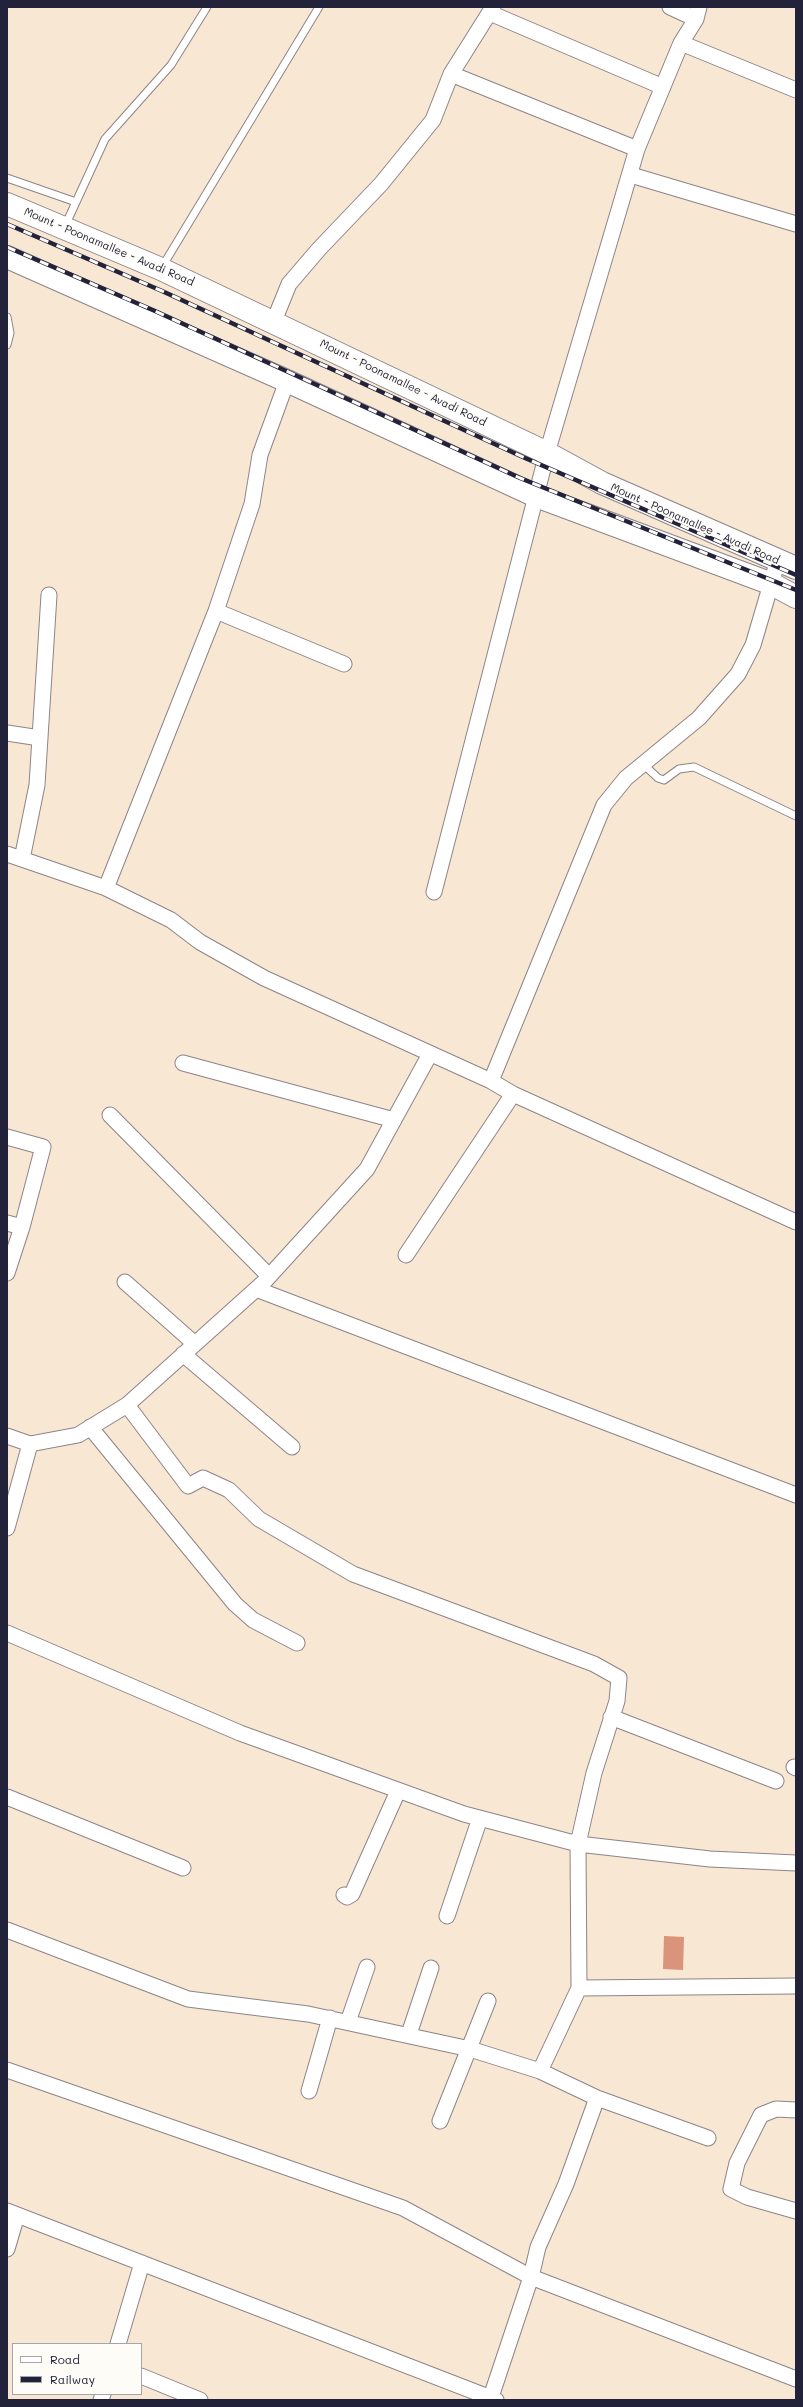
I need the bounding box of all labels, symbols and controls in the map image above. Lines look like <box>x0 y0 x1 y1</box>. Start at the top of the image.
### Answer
street label: Mount - Poonamallee - Avadi Road <box>22 205 196 289</box>
street label: Mount - Poonamallee - Avadi Road <box>318 337 488 429</box>
street label: Mount - Poonamallee - Avadi Road <box>608 481 782 567</box>
legend <box>12 2343 142 2395</box>
text: Road <box>50 2351 80 2367</box>
text: Railway <box>50 2371 95 2387</box>

